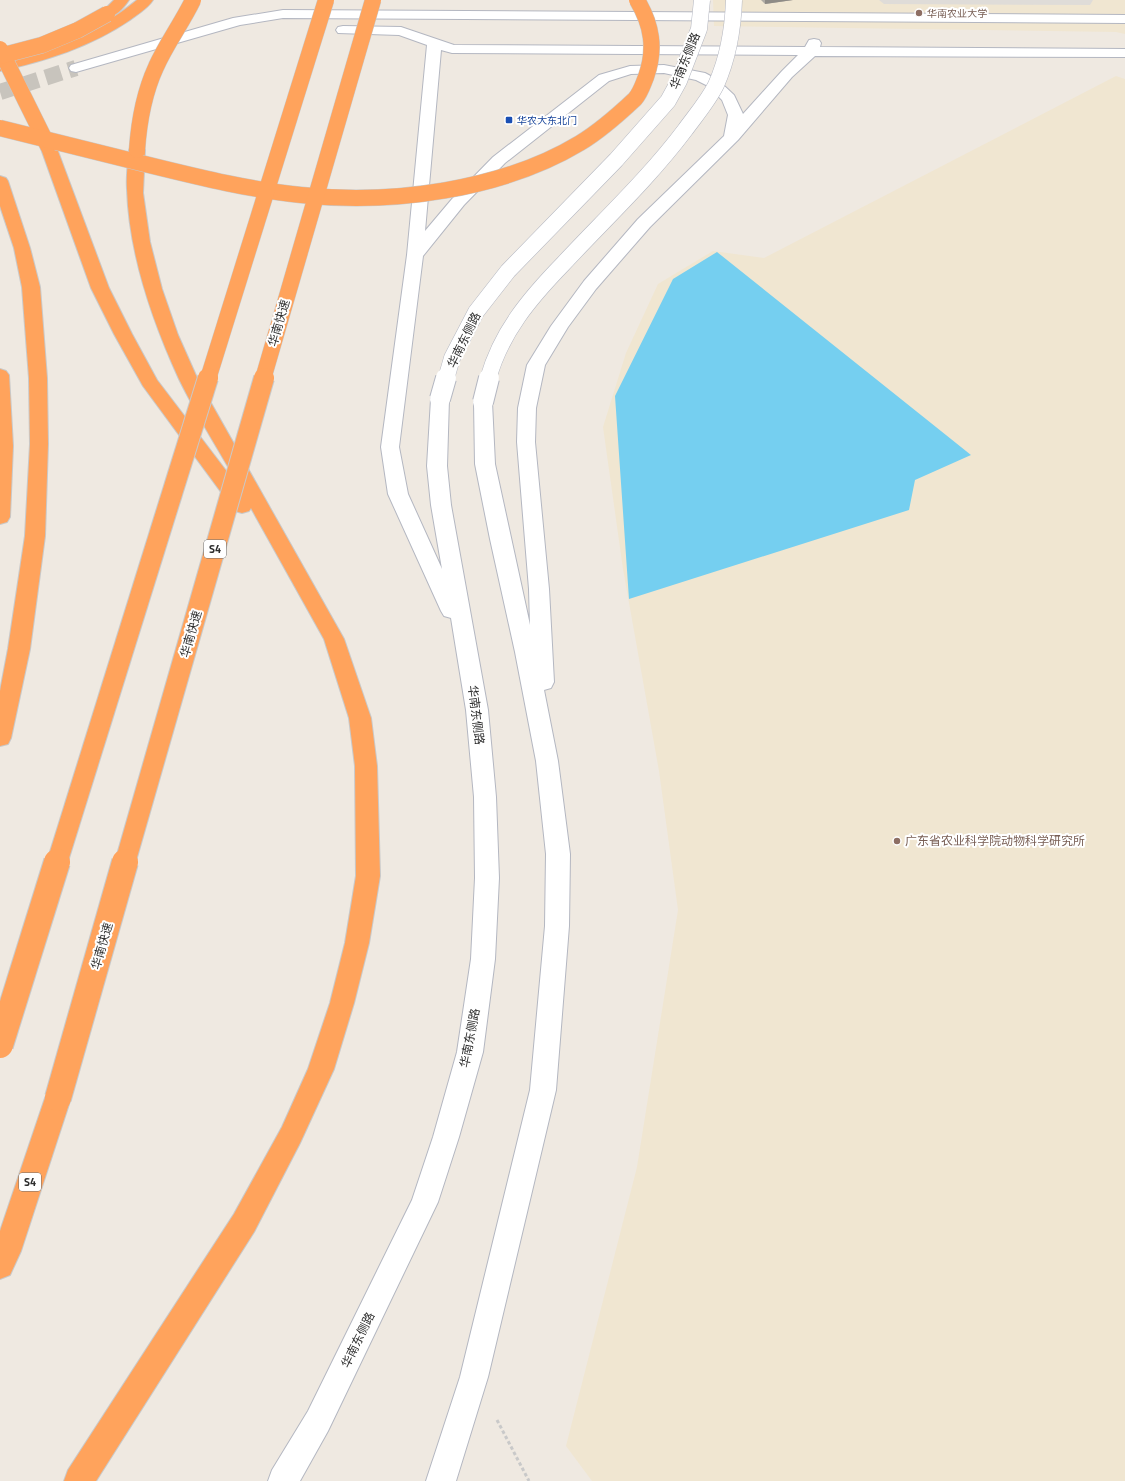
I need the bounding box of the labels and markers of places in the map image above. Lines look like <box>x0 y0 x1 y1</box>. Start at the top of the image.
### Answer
place label: 华南农业大学 <box>927 6 987 21</box>
marker: 华南农业大学 <box>914 8 924 18</box>
place label: 华农大东北门 <box>517 113 577 128</box>
marker: 华农大东北门 <box>504 115 514 125</box>
place label: 广东省农业科学院动物科学研究所 <box>905 831 1085 850</box>
marker: 广东省农业科学院动物科学研究所 <box>892 836 902 846</box>

